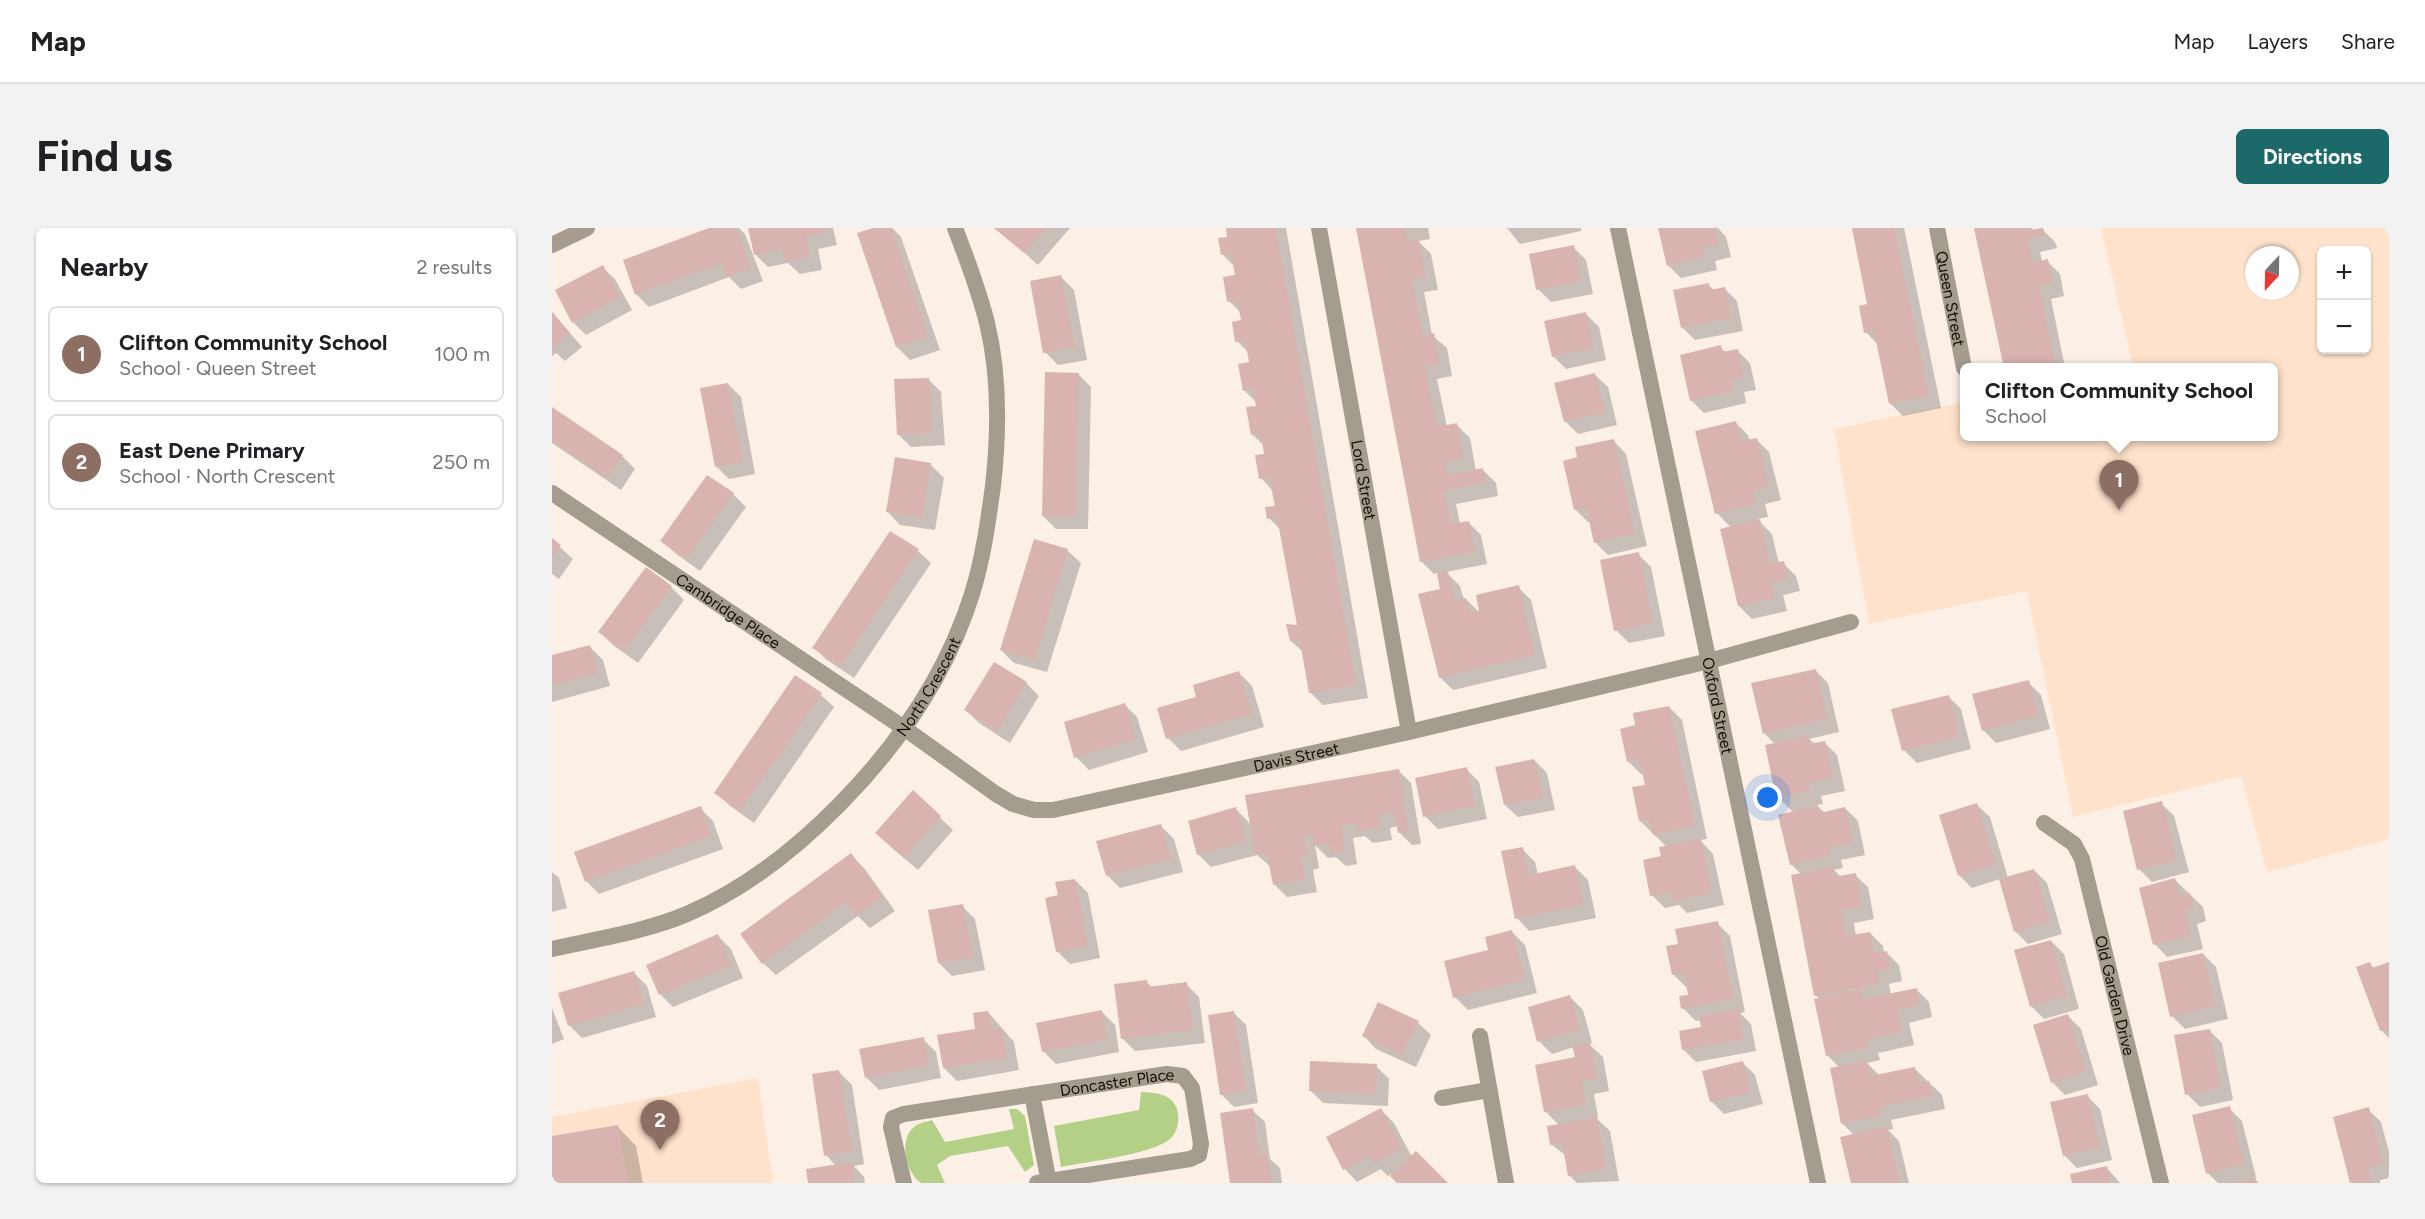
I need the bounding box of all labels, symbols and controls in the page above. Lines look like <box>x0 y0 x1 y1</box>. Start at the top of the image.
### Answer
text: Map <box>30 24 86 58</box>
text: Map <box>2174 29 2214 54</box>
text: Layers <box>2247 29 2308 54</box>
text: Share <box>2341 29 2395 54</box>
button: Directions <box>2236 129 2389 184</box>
text: Find us <box>36 131 173 182</box>
north arrow <box>2245 246 2299 300</box>
map controls <box>2317 246 2371 354</box>
button: + <box>2317 246 2371 300</box>
street label: Queen Street <box>1932 250 1969 348</box>
text: Nearby <box>60 251 148 283</box>
text: 2 results <box>416 255 492 279</box>
button: − <box>2317 300 2371 354</box>
text: Clifton Community School <box>119 329 387 356</box>
text: 1 <box>77 342 86 366</box>
text: 100 m <box>434 342 490 366</box>
text: School · Queen Street <box>119 356 317 380</box>
popup <box>1960 363 2278 441</box>
text: Clifton Community School <box>1985 377 2253 404</box>
text: School <box>1985 404 2047 428</box>
text: East Dene Primary <box>119 437 305 464</box>
street label: Lord Street <box>1347 438 1380 522</box>
text: 2 <box>76 450 87 474</box>
text: 250 m <box>433 450 490 474</box>
pin: 1 <box>2100 460 2138 510</box>
text: School · North Crescent <box>119 464 335 488</box>
street label: Cambridge Place <box>672 569 784 653</box>
street label: North Crescent <box>892 634 965 740</box>
street label: Oxford Street <box>1698 655 1737 756</box>
street label: Davis Street <box>1252 739 1341 776</box>
your location <box>1753 783 1782 812</box>
street label: Old Garden Drive <box>2091 933 2139 1058</box>
street label: Doncaster Place <box>1058 1065 1176 1100</box>
pin: 2 <box>640 1100 680 1150</box>

